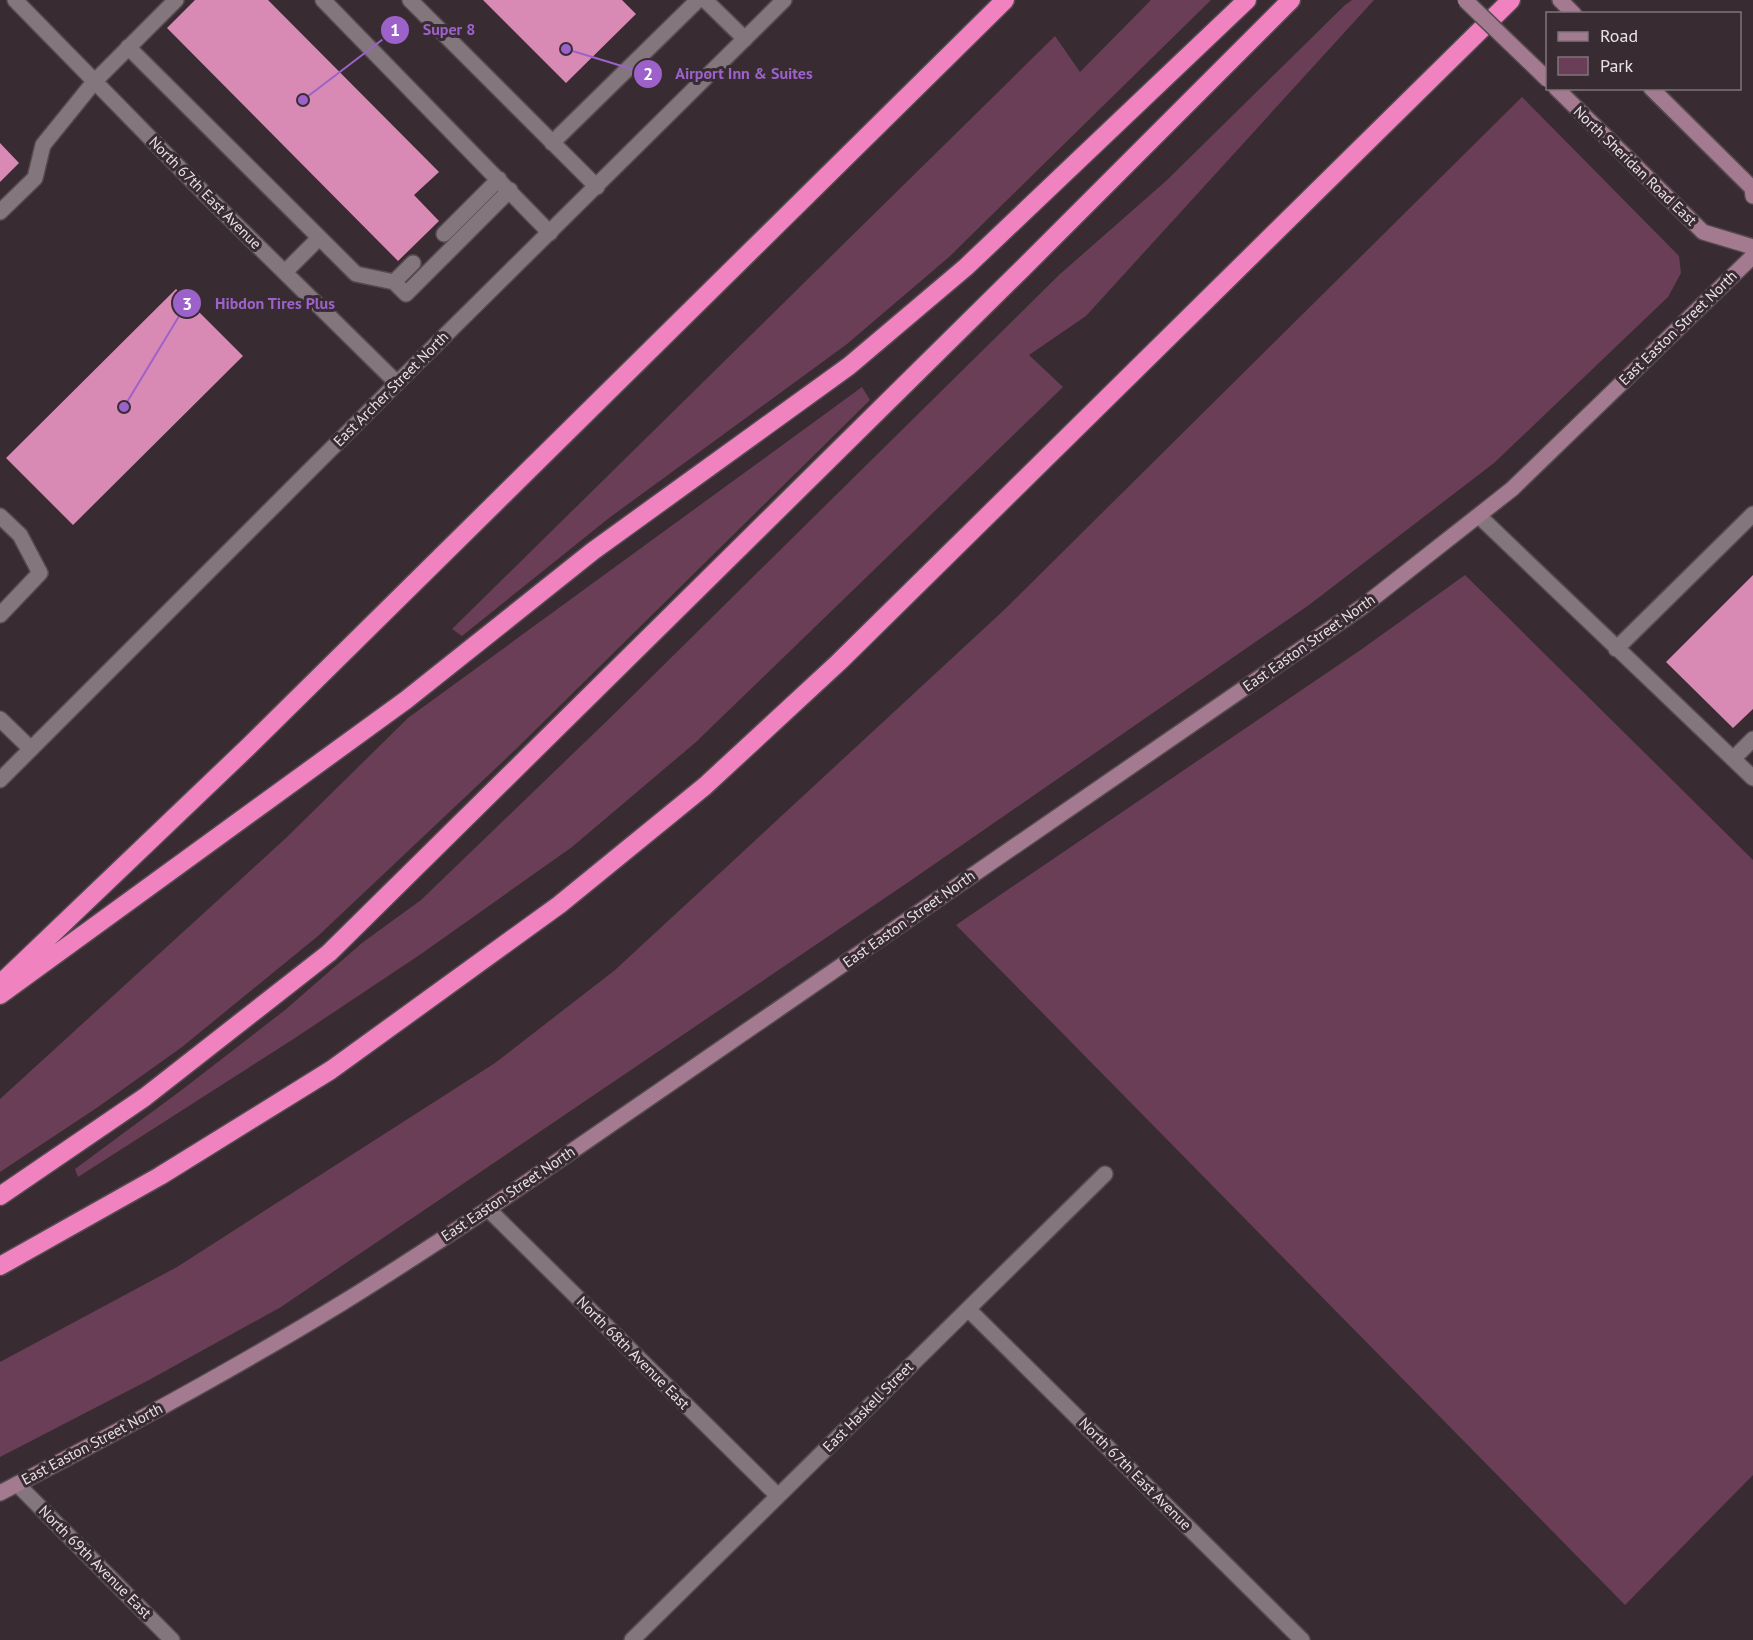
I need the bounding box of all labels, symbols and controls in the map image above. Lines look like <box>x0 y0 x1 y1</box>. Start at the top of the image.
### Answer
legend <box>1546 12 1741 90</box>
callout: Super 8 <box>380 13 487 47</box>
text: 1 <box>390 18 400 41</box>
text: Super 8 <box>423 19 475 39</box>
text: Road <box>1600 24 1638 47</box>
text: Park <box>1600 54 1633 77</box>
callout: Airport Inn & Suites <box>633 57 825 91</box>
text: 2 <box>643 62 653 85</box>
text: Airport Inn & Suites <box>675 63 813 83</box>
street label: North Sheridan Road East <box>1570 102 1701 230</box>
street label: North 67th East Avenue <box>145 132 266 253</box>
street label: East Easton Street North <box>1615 266 1741 389</box>
callout: Hibdon Tires Plus <box>172 286 347 320</box>
text: 3 <box>182 292 192 315</box>
text: Hibdon Tires Plus <box>215 293 335 313</box>
street label: East Archer Street North <box>329 327 452 450</box>
street label: East Easton Street North <box>1239 590 1379 695</box>
street label: East Easton Street North <box>839 866 979 971</box>
street label: East Easton Street North <box>437 1142 578 1245</box>
street label: North 68th Avenue East <box>573 1292 694 1413</box>
street label: East Haskell Street <box>818 1357 917 1456</box>
street label: East Easton Street North <box>18 1398 166 1489</box>
street label: North 67th East Avenue <box>1075 1413 1196 1534</box>
street label: North 69th Avenue East <box>35 1501 156 1622</box>

